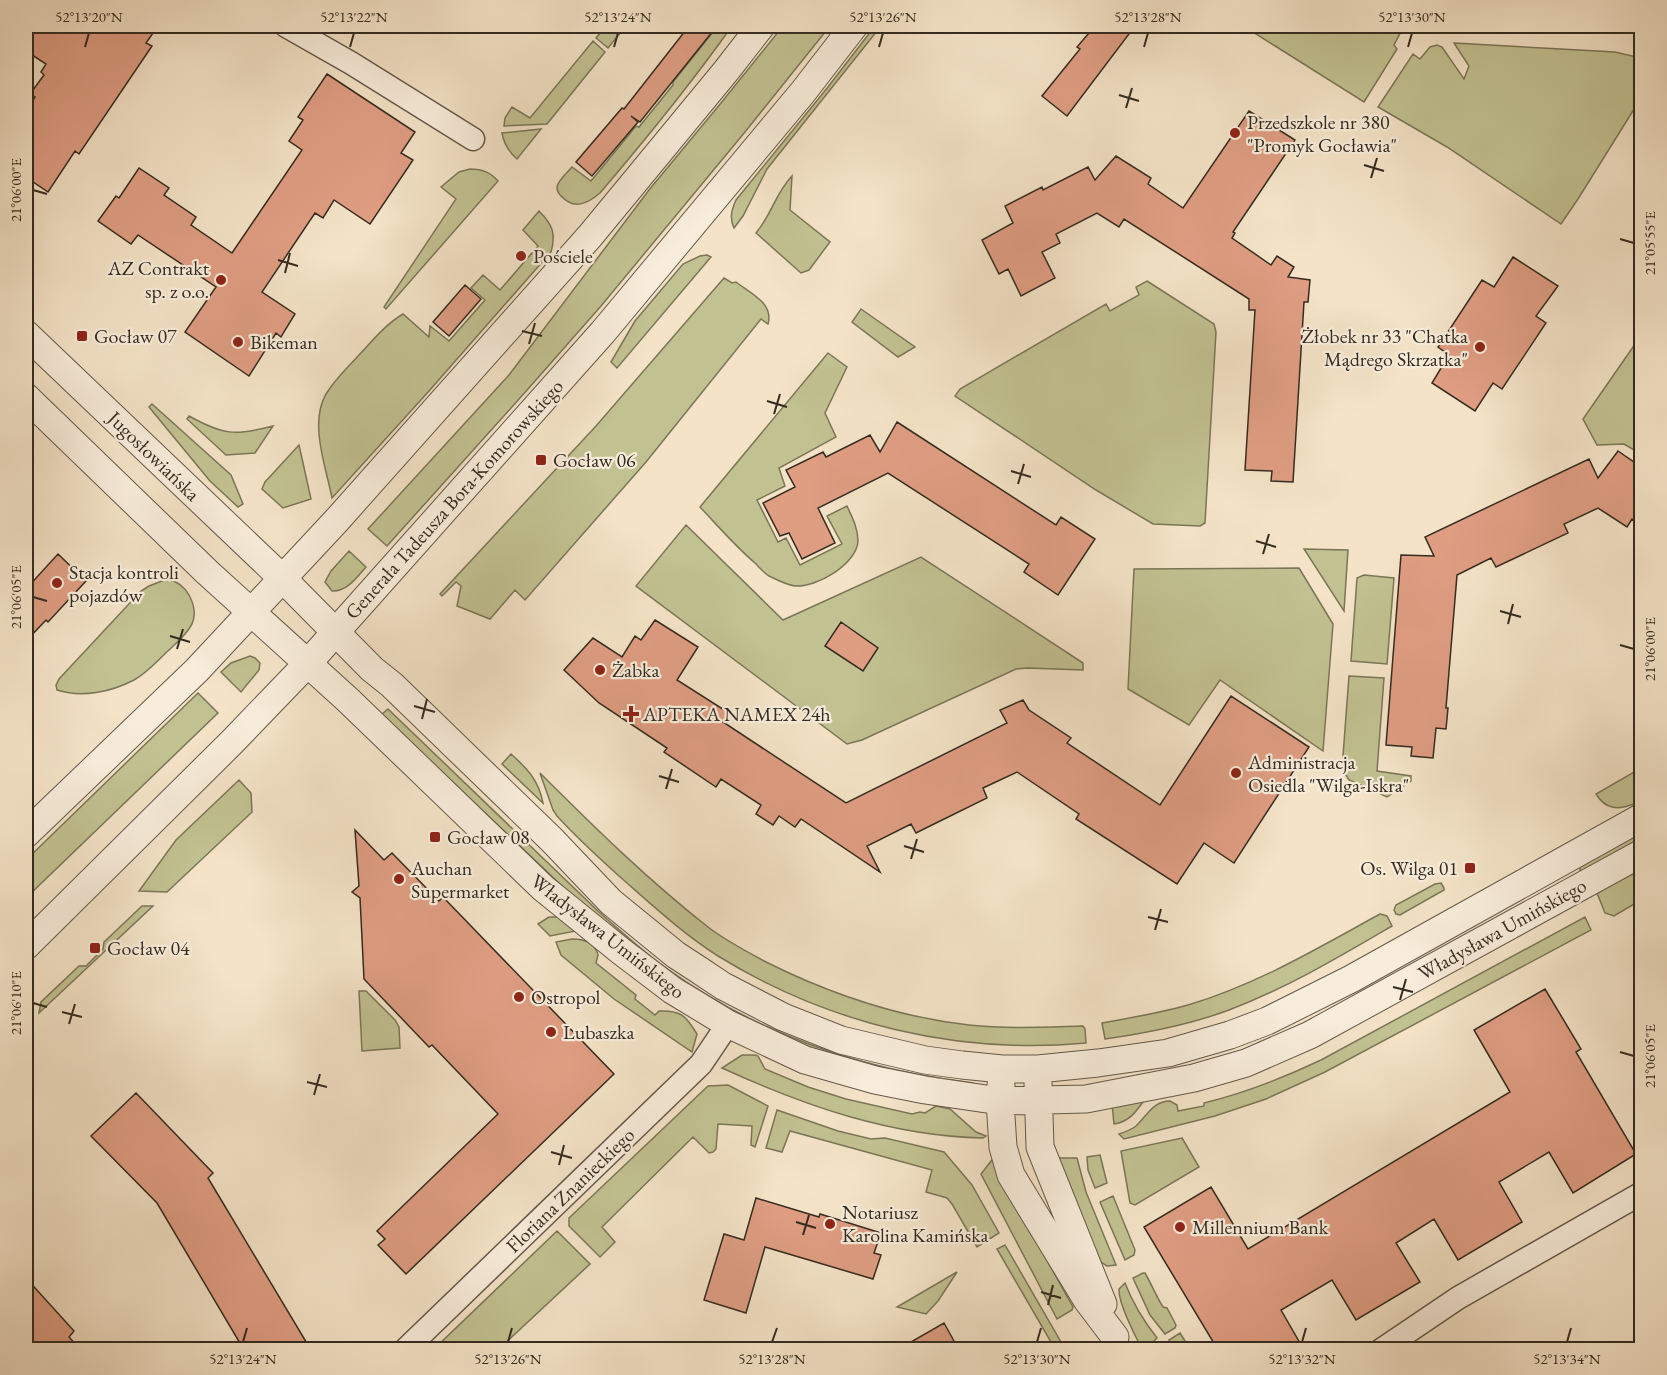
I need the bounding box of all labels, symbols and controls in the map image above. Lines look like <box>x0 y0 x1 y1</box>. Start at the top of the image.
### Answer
text: 52°13'20"N <box>55 7 123 26</box>
text: 52°13'22"N <box>320 7 388 26</box>
text: 52°13'24"N <box>584 7 652 26</box>
text: 52°13'26"N <box>849 7 917 26</box>
text: 52°13'28"N <box>1114 7 1182 26</box>
text: 52°13'30"N <box>1378 7 1446 26</box>
place label: Przedszkole nr 380 "Promyk Gocławia" <box>1247 109 1397 158</box>
marker: Przedszkole nr 380 "Promyk Gocławia" <box>1228 126 1242 140</box>
text: 21°06'00"E <box>6 157 25 222</box>
text: 21°05'55"E <box>1640 210 1659 275</box>
place label: Pościele <box>533 243 593 269</box>
marker: Pościele <box>514 249 528 263</box>
place label: AZ Contrakt sp. z o.o. <box>107 255 210 304</box>
marker: AZ Contrakt sp. z o.o. <box>214 273 228 287</box>
place label: Gocław 07 <box>94 323 177 349</box>
place label: Żłobek nr 33 "Chatka Mądrego Skrzatka" <box>1302 323 1468 372</box>
marker: Gocław 07 <box>75 329 89 343</box>
place label: Bikeman <box>250 329 318 355</box>
marker: Bikeman <box>231 335 245 349</box>
marker: Żłobek nr 33 "Chatka Mądrego Skrzatka" <box>1473 340 1487 354</box>
street label: Generała Tadeusza Bora-Komorowskiego <box>339 373 569 625</box>
street label: Jugosłowiańska <box>101 404 206 507</box>
place label: Gocław 06 <box>553 447 636 473</box>
marker: Gocław 06 <box>534 453 548 467</box>
place label: Stacja kontroli pojazdów <box>69 559 179 608</box>
text: 21°06'05"E <box>6 564 25 629</box>
marker: Stacja kontroli pojazdów <box>50 576 64 590</box>
text: 21°06'00"E <box>1640 616 1659 681</box>
place label: Żabka <box>612 657 659 683</box>
marker: Żabka <box>593 663 607 677</box>
place label: APTEKA NAMEX 24h <box>642 701 831 727</box>
marker: APTEKA NAMEX 24h <box>624 707 638 721</box>
place label: Administracja Osiedla "Wilga-Iskra" <box>1247 749 1409 798</box>
marker: Administracja Osiedla "Wilga-Iskra" <box>1229 766 1243 780</box>
place label: Gocław 08 <box>447 824 530 850</box>
marker: Gocław 08 <box>428 830 442 844</box>
place label: Auchan Supermarket <box>410 855 510 904</box>
place label: Os. Wilga 01 <box>1360 855 1458 881</box>
marker: Os. Wilga 01 <box>1463 861 1477 875</box>
street label: Władysława Umińskiego <box>526 868 690 1004</box>
marker: Auchan Supermarket <box>392 872 406 886</box>
street label: Władysława Umińskiego <box>1413 872 1591 986</box>
place label: Gocław 04 <box>107 935 190 961</box>
marker: Gocław 04 <box>88 941 102 955</box>
text: 21°06'10"E <box>6 970 25 1035</box>
place label: Ostropol <box>531 984 601 1010</box>
marker: Ostropol <box>512 990 526 1004</box>
place label: Lubaszka <box>563 1019 634 1045</box>
text: 21°06'05"E <box>1640 1023 1659 1088</box>
marker: Lubaszka <box>544 1025 558 1039</box>
street label: Floriana Znanieckiego <box>500 1122 640 1258</box>
place label: Notariusz Karolina Kamińska <box>842 1199 989 1248</box>
place label: Millennium Bank <box>1192 1214 1329 1240</box>
marker: Notariusz Karolina Kamińska <box>823 1217 837 1231</box>
marker: Millennium Bank <box>1173 1220 1187 1234</box>
text: 52°13'24"N <box>209 1349 277 1368</box>
text: 52°13'26"N <box>474 1349 542 1368</box>
text: 52°13'28"N <box>738 1349 806 1368</box>
text: 52°13'30"N <box>1003 1349 1071 1368</box>
text: 52°13'32"N <box>1268 1349 1336 1368</box>
text: 52°13'34"N <box>1533 1349 1601 1368</box>

